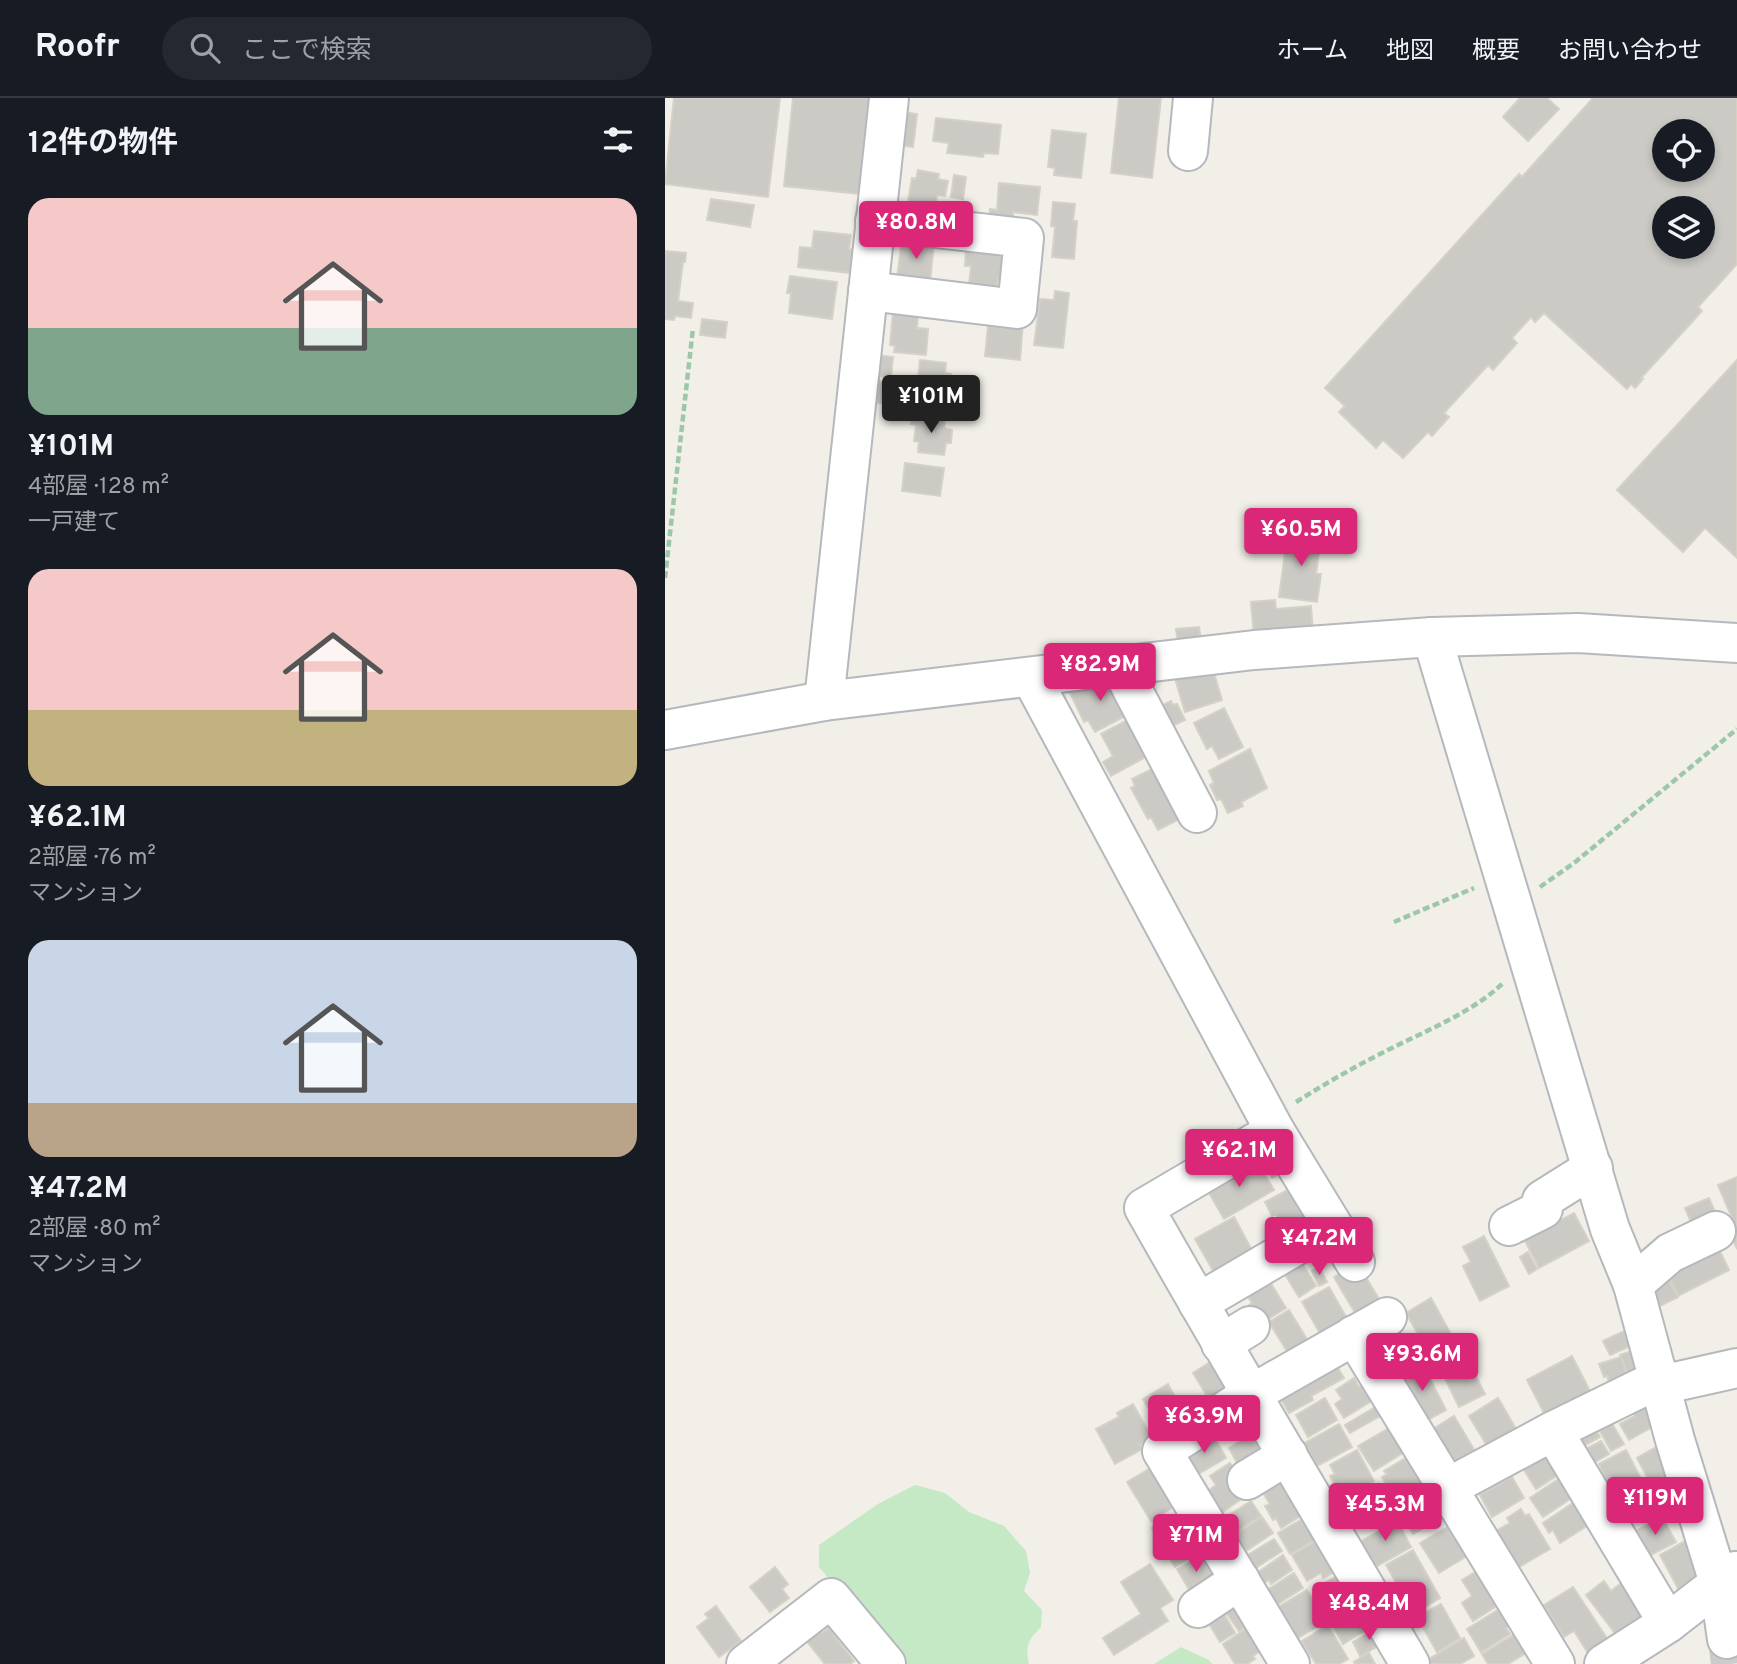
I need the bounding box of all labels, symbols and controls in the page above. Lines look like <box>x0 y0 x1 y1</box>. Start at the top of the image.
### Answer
search box <box>162 17 652 80</box>
text: Roofr <box>35 27 120 69</box>
icon: search <box>186 29 224 67</box>
text: ここで検索 <box>242 35 372 68</box>
text: ホーム <box>1277 37 1348 67</box>
text: 地図 <box>1386 37 1434 67</box>
text: 概要 <box>1472 37 1520 67</box>
text: お問い合わせ <box>1558 37 1702 67</box>
map controls <box>1652 119 1715 259</box>
button: locate <box>1652 119 1715 182</box>
icon: filters <box>599 121 637 159</box>
text: 12件の物件 <box>28 126 178 163</box>
button: layers <box>1652 196 1715 259</box>
pin: ¥80.8M <box>859 202 973 261</box>
text: ¥80.8M <box>875 209 957 238</box>
icon: home <box>270 243 396 369</box>
pin: ¥101M <box>882 376 980 435</box>
text: ¥101M <box>898 383 964 412</box>
text: ¥101M <box>28 429 114 466</box>
text: 4部屋 · 128 m² <box>28 473 169 502</box>
pin: ¥60.5M <box>1244 508 1358 568</box>
text: 一戸建て <box>28 509 120 538</box>
text: ¥60.5M <box>1260 516 1342 545</box>
icon: home <box>270 614 396 740</box>
pin: ¥82.9M <box>1043 644 1157 703</box>
text: ¥82.9M <box>1060 651 1140 680</box>
text: ¥62.1M <box>28 800 127 837</box>
text: 2部屋 · 76 m² <box>28 844 156 873</box>
text: マンション <box>28 880 143 909</box>
icon: home <box>270 985 396 1111</box>
pin: ¥62.1M <box>1182 1130 1296 1189</box>
text: ¥62.1M <box>1201 1137 1277 1166</box>
text: ¥47.2M <box>28 1171 128 1208</box>
text: 2部屋 · 80 m² <box>28 1215 161 1244</box>
pin: ¥47.2M <box>1262 1218 1376 1277</box>
text: ¥47.2M <box>1281 1225 1357 1254</box>
text: マンション <box>28 1251 143 1280</box>
pin: ¥93.6M <box>1365 1334 1479 1393</box>
text: ¥93.6M <box>1382 1341 1462 1370</box>
pin: ¥63.9M <box>1147 1396 1261 1455</box>
text: ¥63.9M <box>1164 1403 1244 1432</box>
pin: ¥119M <box>1606 1478 1704 1537</box>
pin: ¥45.3M <box>1328 1484 1442 1543</box>
text: ¥119M <box>1622 1485 1688 1514</box>
text: ¥45.3M <box>1345 1491 1425 1520</box>
pin: ¥71M <box>1155 1514 1237 1574</box>
text: ¥71M <box>1169 1522 1223 1551</box>
pin: ¥48.4M <box>1312 1582 1426 1642</box>
text: ¥48.4M <box>1328 1590 1410 1619</box>

